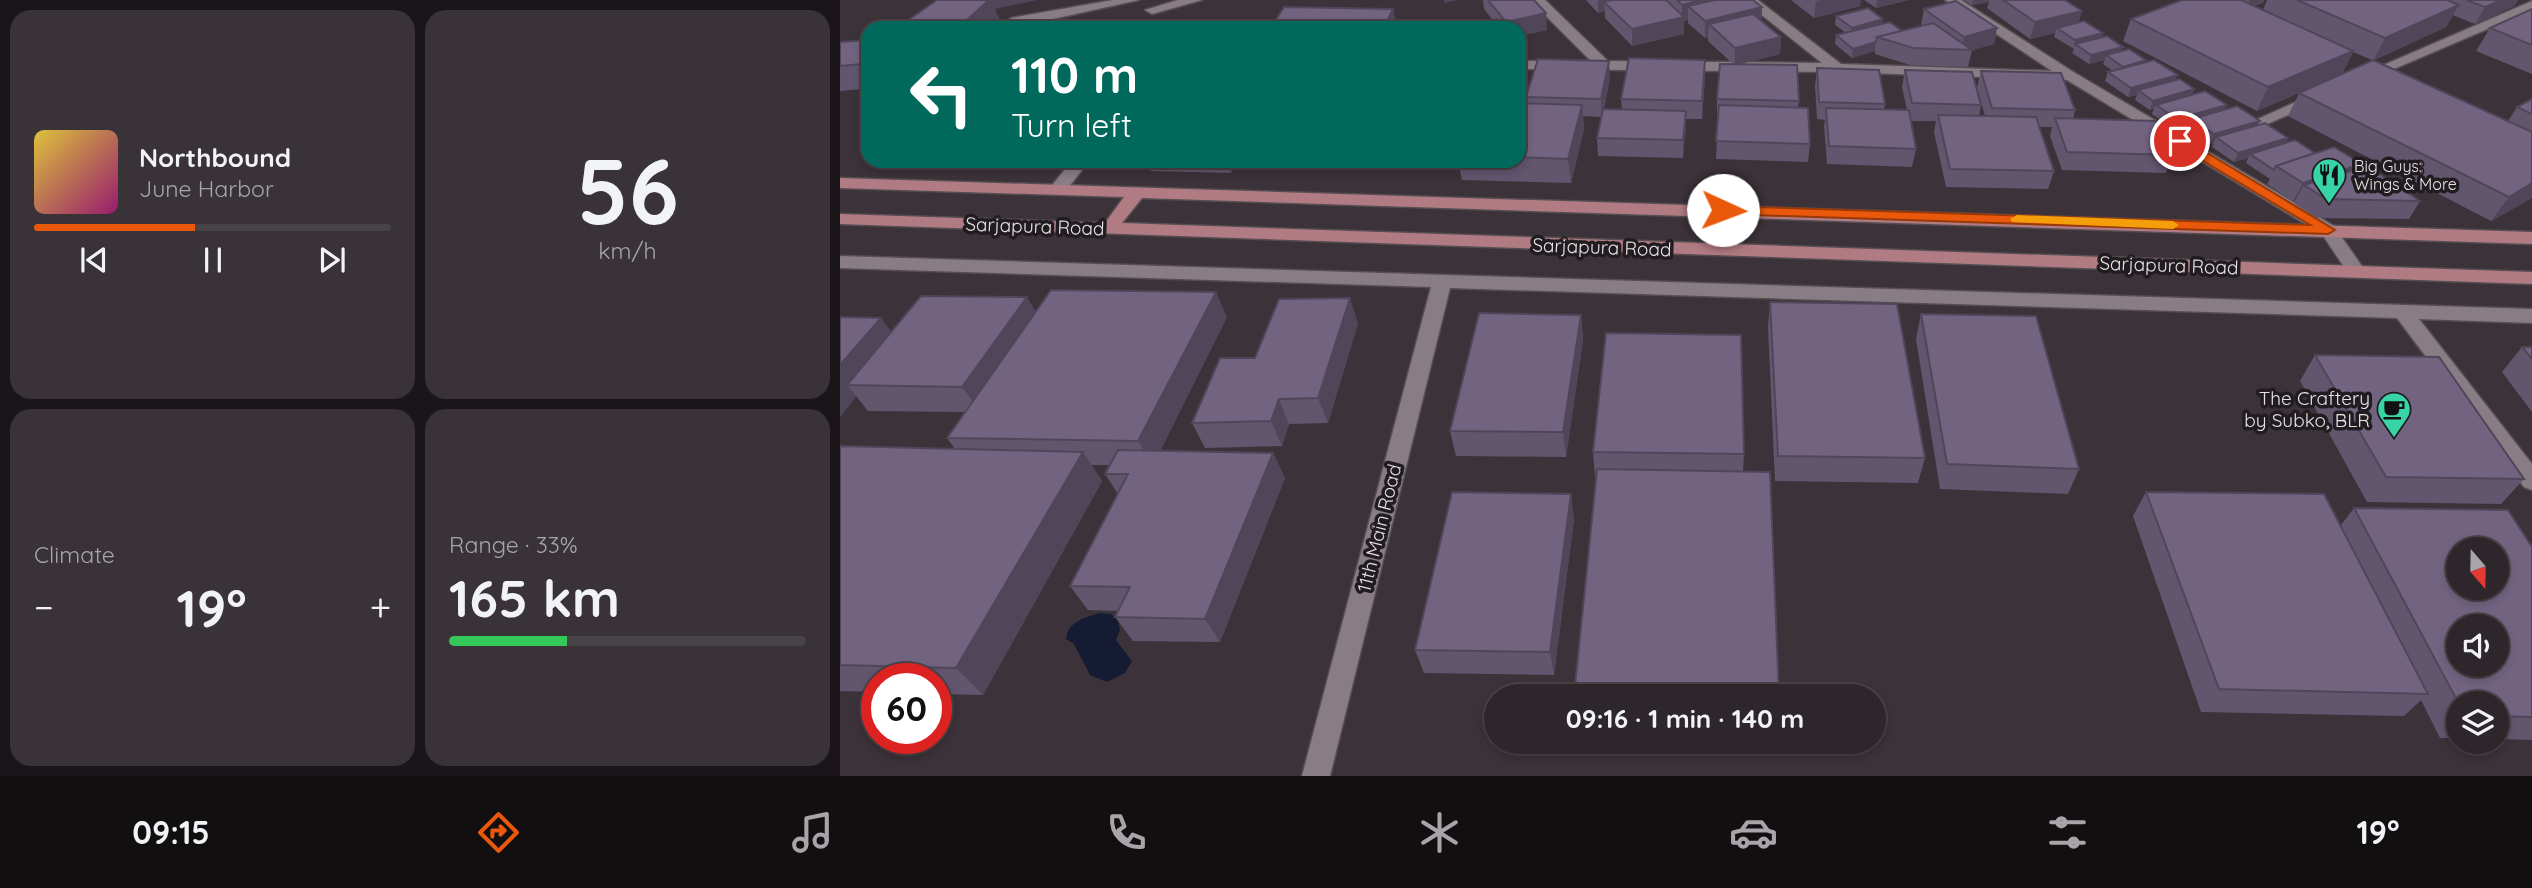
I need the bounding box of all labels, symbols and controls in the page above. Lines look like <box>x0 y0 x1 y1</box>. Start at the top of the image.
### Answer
text: 110 m <box>1011 44 1138 105</box>
icon: left <box>896 49 987 140</box>
text: Turn left <box>1011 105 1132 145</box>
pin <box>2150 111 2210 171</box>
icon: arrive <box>2161 122 2199 160</box>
text: 56 <box>576 133 679 247</box>
text: Northbound <box>139 141 291 174</box>
restaurant icon: Big Guys: Wings & More <box>2310 156 2348 205</box>
place label: Big Guys: Wings & More <box>2354 156 2457 194</box>
position arrow <box>1686 173 1760 247</box>
text: June Harbor <box>139 174 274 203</box>
street label: Sarjapura Road <box>965 212 1105 240</box>
street label: Sarjapura Road <box>1532 233 1672 261</box>
text: km/h <box>598 236 657 265</box>
icon: previous <box>75 241 113 279</box>
icon: pause <box>194 241 232 279</box>
icon: next <box>313 241 351 279</box>
street label: Sarjapura Road <box>2099 251 2239 279</box>
place label: The Craftery by Subko, BLR <box>2244 386 2370 432</box>
cafe icon: The Craftery by Subko, BLR <box>2375 390 2413 439</box>
street label: 11th Main Road <box>1351 461 1407 595</box>
text: Range · 33% <box>449 530 578 559</box>
north arrow <box>2446 537 2510 600</box>
map controls <box>2446 537 2509 754</box>
text: Climate <box>34 540 115 569</box>
text: 165 km <box>449 565 620 630</box>
text: 19° <box>177 575 247 640</box>
text: − <box>34 583 54 631</box>
text: + <box>370 583 391 631</box>
button: sound <box>2446 614 2509 677</box>
speed limit sign: 60 <box>861 663 952 754</box>
button: layers <box>2446 691 2509 754</box>
text: 09:16 · 1 min · 140 m <box>1566 702 1804 735</box>
icon: directions <box>474 808 523 857</box>
icon: music <box>788 808 837 857</box>
icon: phone <box>1102 808 1151 857</box>
icon: climate <box>1415 808 1464 857</box>
icon: car <box>1729 808 1778 857</box>
icon: filters <box>2043 808 2092 857</box>
text: 09:15 <box>132 812 210 852</box>
text: 19° <box>2356 812 2400 852</box>

